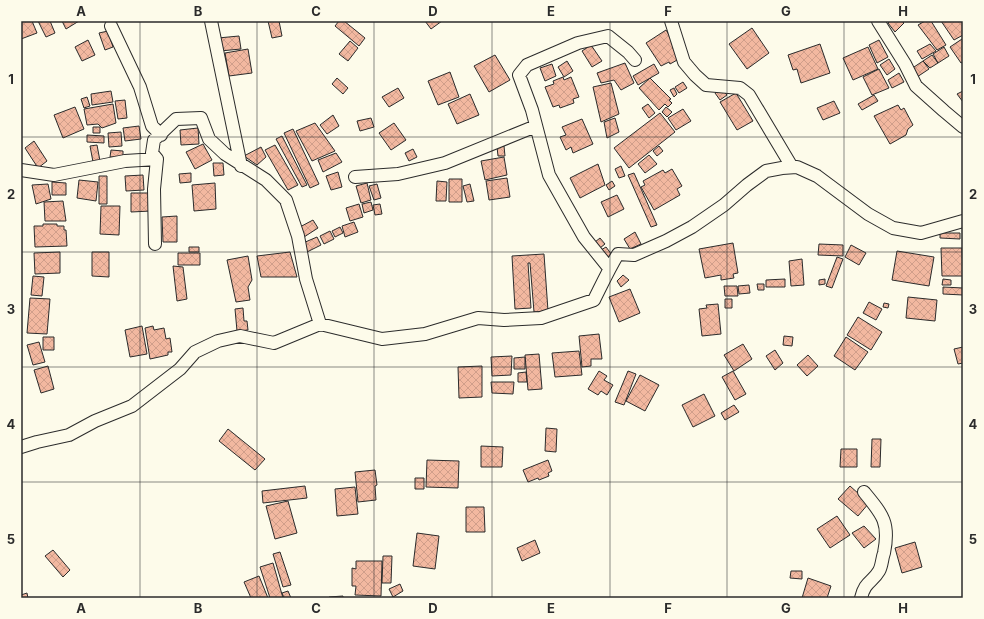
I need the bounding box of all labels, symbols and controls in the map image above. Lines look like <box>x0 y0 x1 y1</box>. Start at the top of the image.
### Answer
text: A <box>76 3 86 19</box>
text: B <box>194 3 203 19</box>
text: C <box>311 3 321 19</box>
text: D <box>428 3 438 19</box>
text: E <box>547 3 555 19</box>
text: F <box>664 3 672 19</box>
text: G <box>781 3 791 19</box>
text: H <box>898 3 908 19</box>
text: 1 <box>8 71 14 87</box>
text: 1 <box>970 71 976 87</box>
text: 2 <box>7 186 15 202</box>
text: 2 <box>969 186 977 202</box>
text: 3 <box>7 301 15 317</box>
text: 3 <box>969 301 977 317</box>
text: 4 <box>7 416 16 432</box>
text: 4 <box>969 416 978 432</box>
text: 5 <box>7 531 15 547</box>
text: 5 <box>969 531 977 547</box>
text: A <box>76 600 86 616</box>
text: B <box>194 600 203 616</box>
text: C <box>311 600 321 616</box>
text: D <box>428 600 438 616</box>
text: E <box>547 600 555 616</box>
text: F <box>664 600 672 616</box>
text: G <box>781 600 791 616</box>
text: H <box>898 600 908 616</box>

